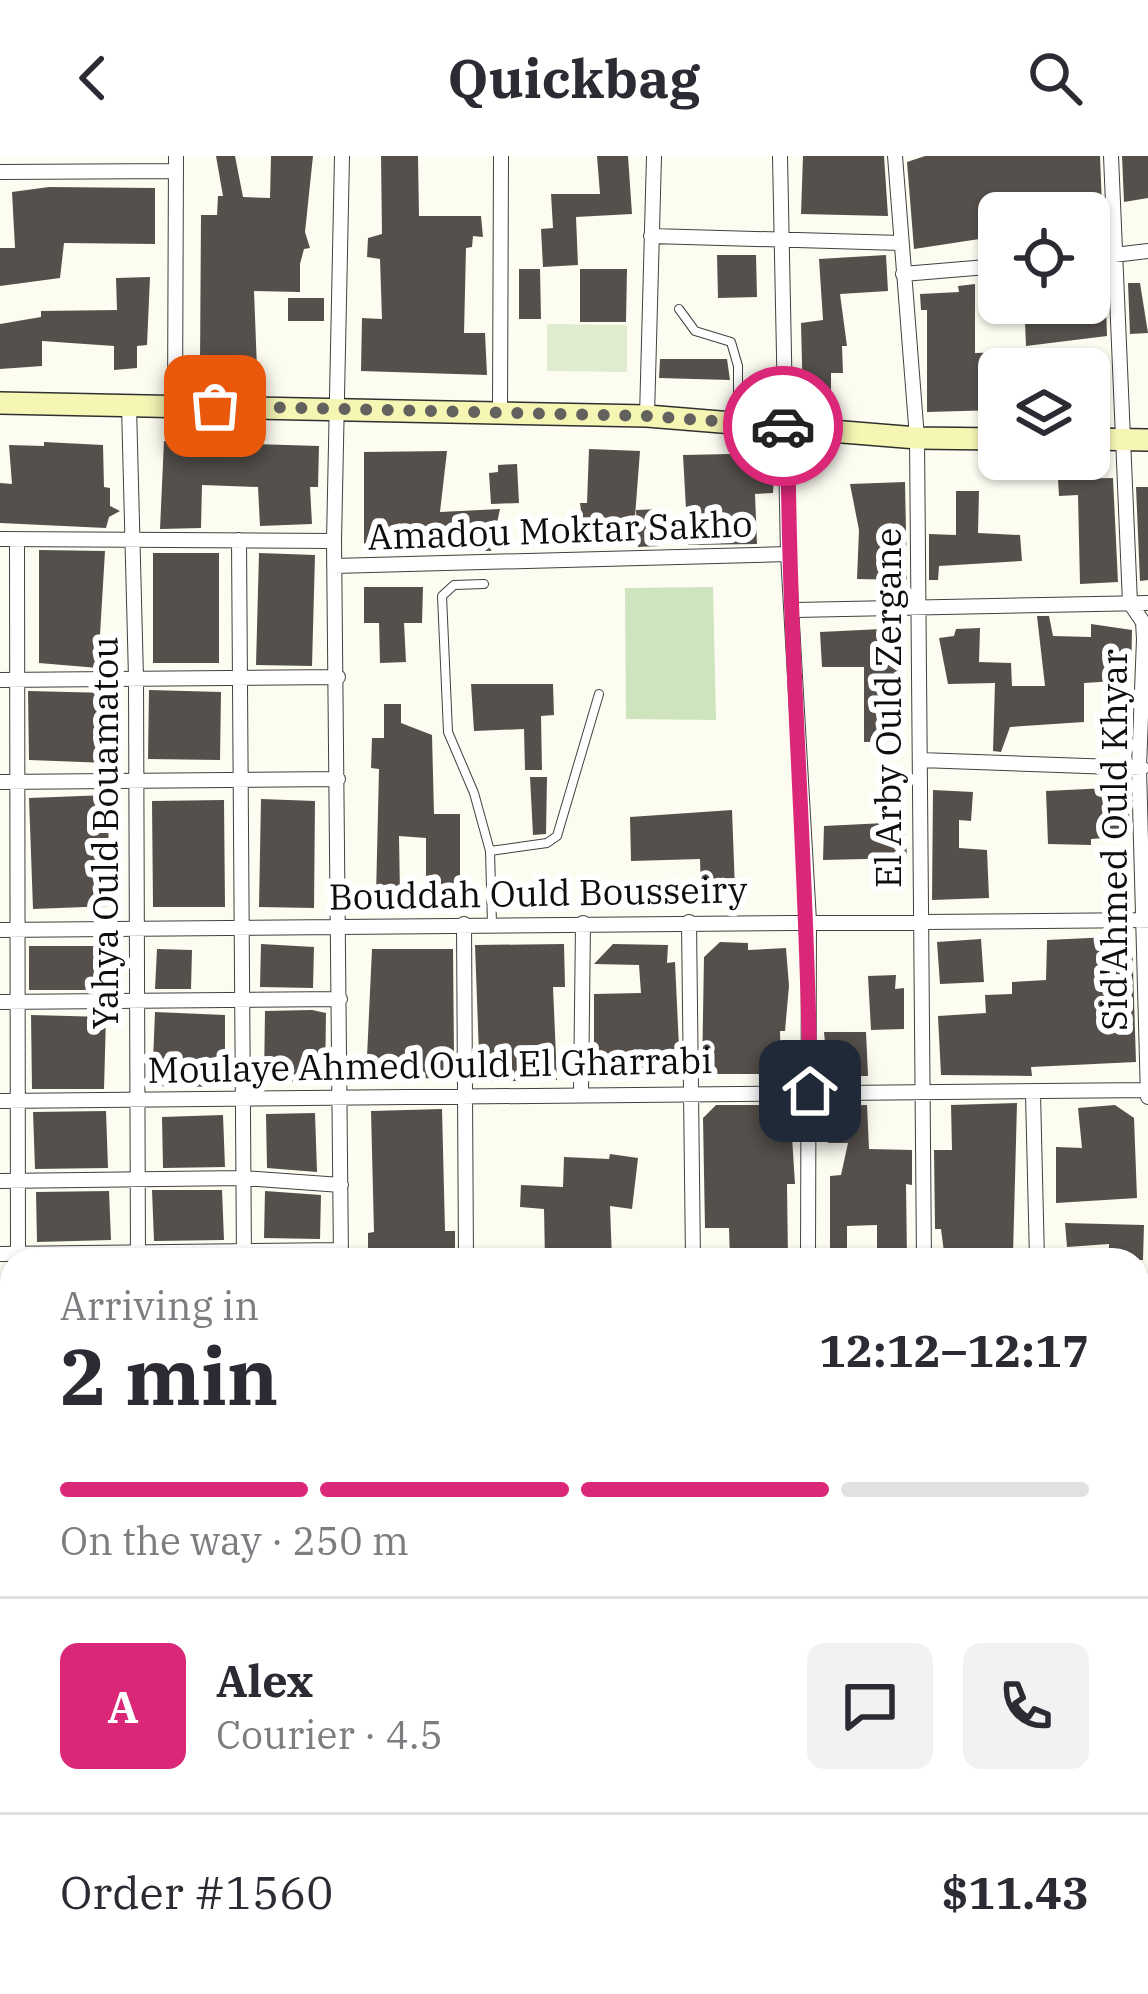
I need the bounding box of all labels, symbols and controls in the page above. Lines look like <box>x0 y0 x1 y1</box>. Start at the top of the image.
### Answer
text: Quickbag <box>448 43 700 113</box>
icon: back <box>60 45 126 111</box>
icon: search <box>1022 45 1088 111</box>
map controls <box>978 192 1110 480</box>
button: locate <box>978 192 1110 324</box>
button: layers <box>978 348 1110 480</box>
pin <box>164 355 266 457</box>
courier <box>723 366 843 486</box>
icon: bag <box>182 373 248 439</box>
icon: car <box>750 393 816 459</box>
street label: Amadou Moktar Sakho <box>367 499 753 560</box>
street label: El Arby Ould Zergane <box>864 528 911 888</box>
street label: Yahya Ould Bouamatou <box>81 636 128 1030</box>
street label: Sid'Ahmed Ould Khyar <box>1090 649 1137 1031</box>
street label: Bouddah Ould Bousseiry <box>328 865 748 920</box>
street label: Moulaye Ahmed Ould El Gharrabi <box>147 1036 713 1093</box>
pin <box>759 1040 861 1142</box>
icon: home <box>777 1058 843 1124</box>
text: Arriving in <box>60 1280 259 1331</box>
text: 12:12–12:17 <box>819 1321 1089 1379</box>
text: 2 min <box>60 1325 278 1426</box>
text: On the way · 250 m <box>60 1515 409 1566</box>
button: chat <box>807 1643 933 1769</box>
button: phone <box>963 1643 1089 1769</box>
text: Alex <box>216 1651 313 1709</box>
text: A <box>107 1677 139 1735</box>
text: Courier · 4.5 <box>216 1709 443 1760</box>
text: Order #1560 <box>60 1863 333 1921</box>
text: $11.43 <box>942 1863 1089 1921</box>

